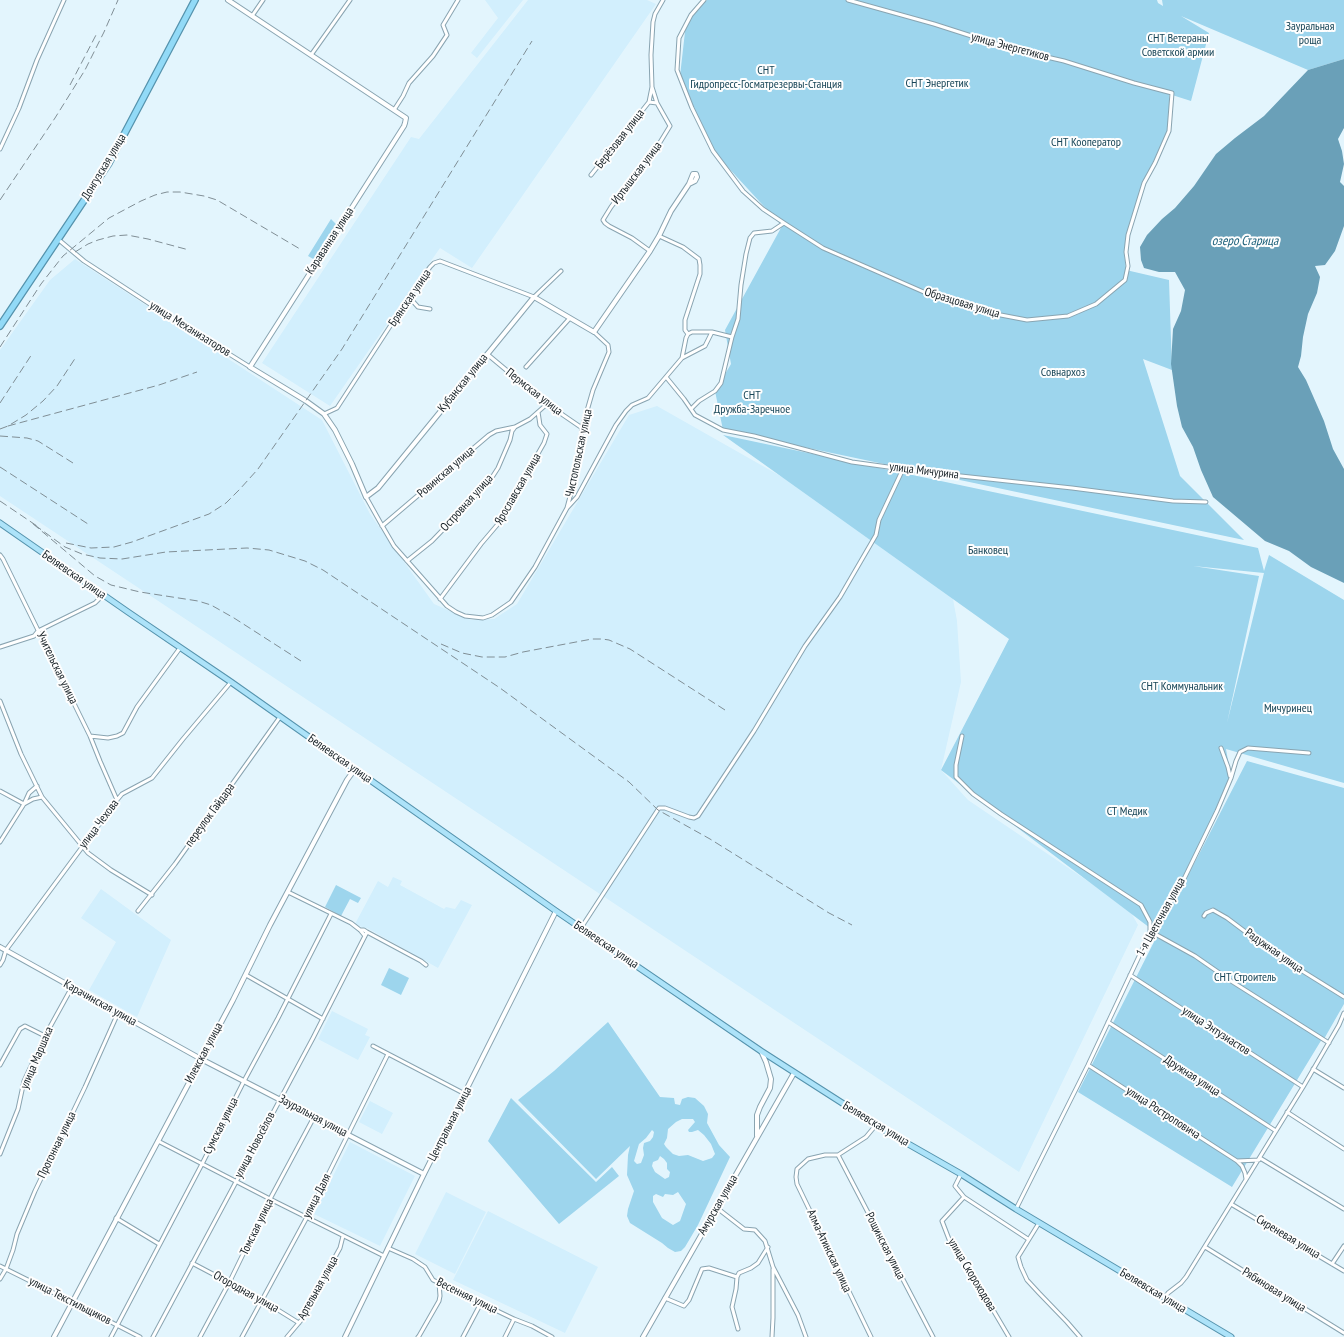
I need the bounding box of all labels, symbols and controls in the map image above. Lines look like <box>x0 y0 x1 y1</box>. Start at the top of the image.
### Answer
park label: Зауральная роща <box>1286 20 1334 48</box>
street label: улица Энергетиков <box>969 30 1051 64</box>
park label: СНТ Ветераны Советской армии <box>1142 32 1214 60</box>
park label: СНТ Гидропресс-Госматрезервы-Станция <box>690 64 842 92</box>
park label: СНТ Энергетик <box>906 77 968 91</box>
street label: Берёзовая улица <box>592 106 648 172</box>
street label: Донгузская улица <box>79 131 129 203</box>
park label: СНТ Кооператор <box>1051 136 1121 150</box>
street label: Иртышская улица <box>609 139 665 207</box>
street label: Караванная улица <box>303 205 357 277</box>
water label: озеро Старица <box>1212 233 1278 249</box>
street label: Брянская улица <box>386 267 434 329</box>
street label: Образцовая улица <box>923 285 1001 321</box>
street label: улица Механизаторов <box>147 298 233 360</box>
street label: Кубанская улица <box>435 351 491 415</box>
street label: Пермская улица <box>503 365 565 419</box>
park label: Совнархоз <box>1041 366 1085 380</box>
park label: СНТ Дружба-Заречное <box>714 389 790 417</box>
street label: Чистопольская улица <box>563 408 595 498</box>
street label: Ровинская улица <box>414 443 478 501</box>
street label: Ярославская улица <box>492 451 544 527</box>
street label: улица Мичурина <box>888 460 960 482</box>
street label: Островная улица <box>438 472 496 534</box>
park label: Банковец <box>968 544 1008 558</box>
street label: Беляевская улица <box>39 548 109 602</box>
street label: Учительская улица <box>33 629 81 707</box>
park label: СНТ Коммунальник <box>1141 680 1223 694</box>
park label: Мичуринец <box>1264 702 1312 716</box>
street label: Беляевская улица <box>305 732 375 786</box>
street label: переулок Гайдара <box>182 780 238 850</box>
street label: улица Чехова <box>76 797 122 851</box>
park label: СТ Медик <box>1107 805 1147 819</box>
street label: 1-я Цветочная улица <box>1133 875 1189 959</box>
street label: Беляевская улица <box>571 918 641 972</box>
street label: Радужная улица <box>1242 926 1306 976</box>
park label: СНТ Строитель <box>1214 971 1276 985</box>
street label: Карачинская улица <box>61 977 139 1029</box>
street label: улица Энтузиастов <box>1179 1004 1253 1058</box>
street label: Илекская улица <box>182 1020 226 1086</box>
street label: улица Маршака <box>17 1025 57 1091</box>
street label: Дружная улица <box>1161 1052 1223 1100</box>
street label: Центральная улица <box>425 1084 475 1164</box>
street label: улица Ростроповича <box>1123 1084 1203 1142</box>
street label: Зауральная улица <box>276 1092 350 1140</box>
street label: Сумская улица <box>201 1095 241 1157</box>
street label: Беляевская улица <box>840 1099 912 1149</box>
street label: Прогонная улица <box>35 1109 79 1181</box>
street label: улица Новосёлов <box>232 1110 278 1180</box>
street label: улица Даля <box>300 1171 334 1221</box>
street label: Амурская улица <box>695 1172 741 1238</box>
street label: Томская улица <box>237 1196 277 1258</box>
street label: Алма-Атинская улица <box>803 1207 855 1295</box>
street label: Рощинская улица <box>862 1210 908 1282</box>
street label: Сиреневая улица <box>1253 1212 1323 1262</box>
street label: улица Скороходова <box>945 1236 999 1314</box>
street label: Артельная улица <box>295 1254 341 1322</box>
street label: Рябиновая улица <box>1240 1265 1308 1315</box>
street label: Беляевская улица <box>1117 1266 1189 1316</box>
street label: Огородная улица <box>211 1268 281 1316</box>
street label: улица Текстильщиков <box>26 1274 114 1328</box>
street label: Весенняя улица <box>434 1275 500 1317</box>

